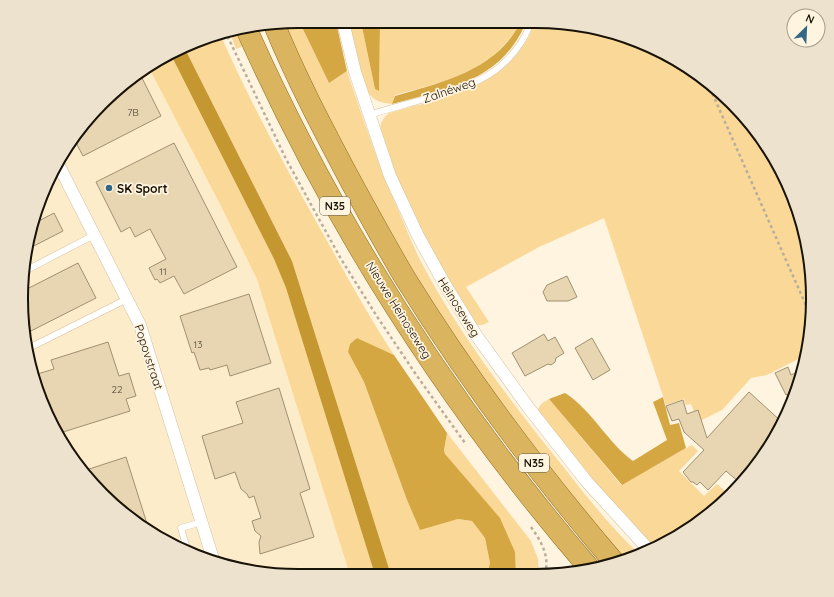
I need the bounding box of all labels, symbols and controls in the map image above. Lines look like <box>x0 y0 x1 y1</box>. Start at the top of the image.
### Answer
north arrow <box>786 8 826 48</box>
text: N <box>804 11 817 27</box>
street label: Zalnéweg <box>421 74 477 106</box>
house number: 7B <box>127 106 139 119</box>
place label: SK Sport <box>117 181 168 196</box>
marker: SK Sport <box>104 183 114 193</box>
road number: N35 <box>320 197 350 215</box>
street label: Nieuwe Heinoseweg <box>363 259 435 361</box>
house number: 11 <box>159 265 167 278</box>
street label: Heinoseweg <box>435 274 483 340</box>
street label: Popovstraat <box>131 322 167 392</box>
house number: 13 <box>194 338 202 351</box>
house number: 22 <box>111 383 123 396</box>
road number: N35 <box>519 454 549 472</box>

